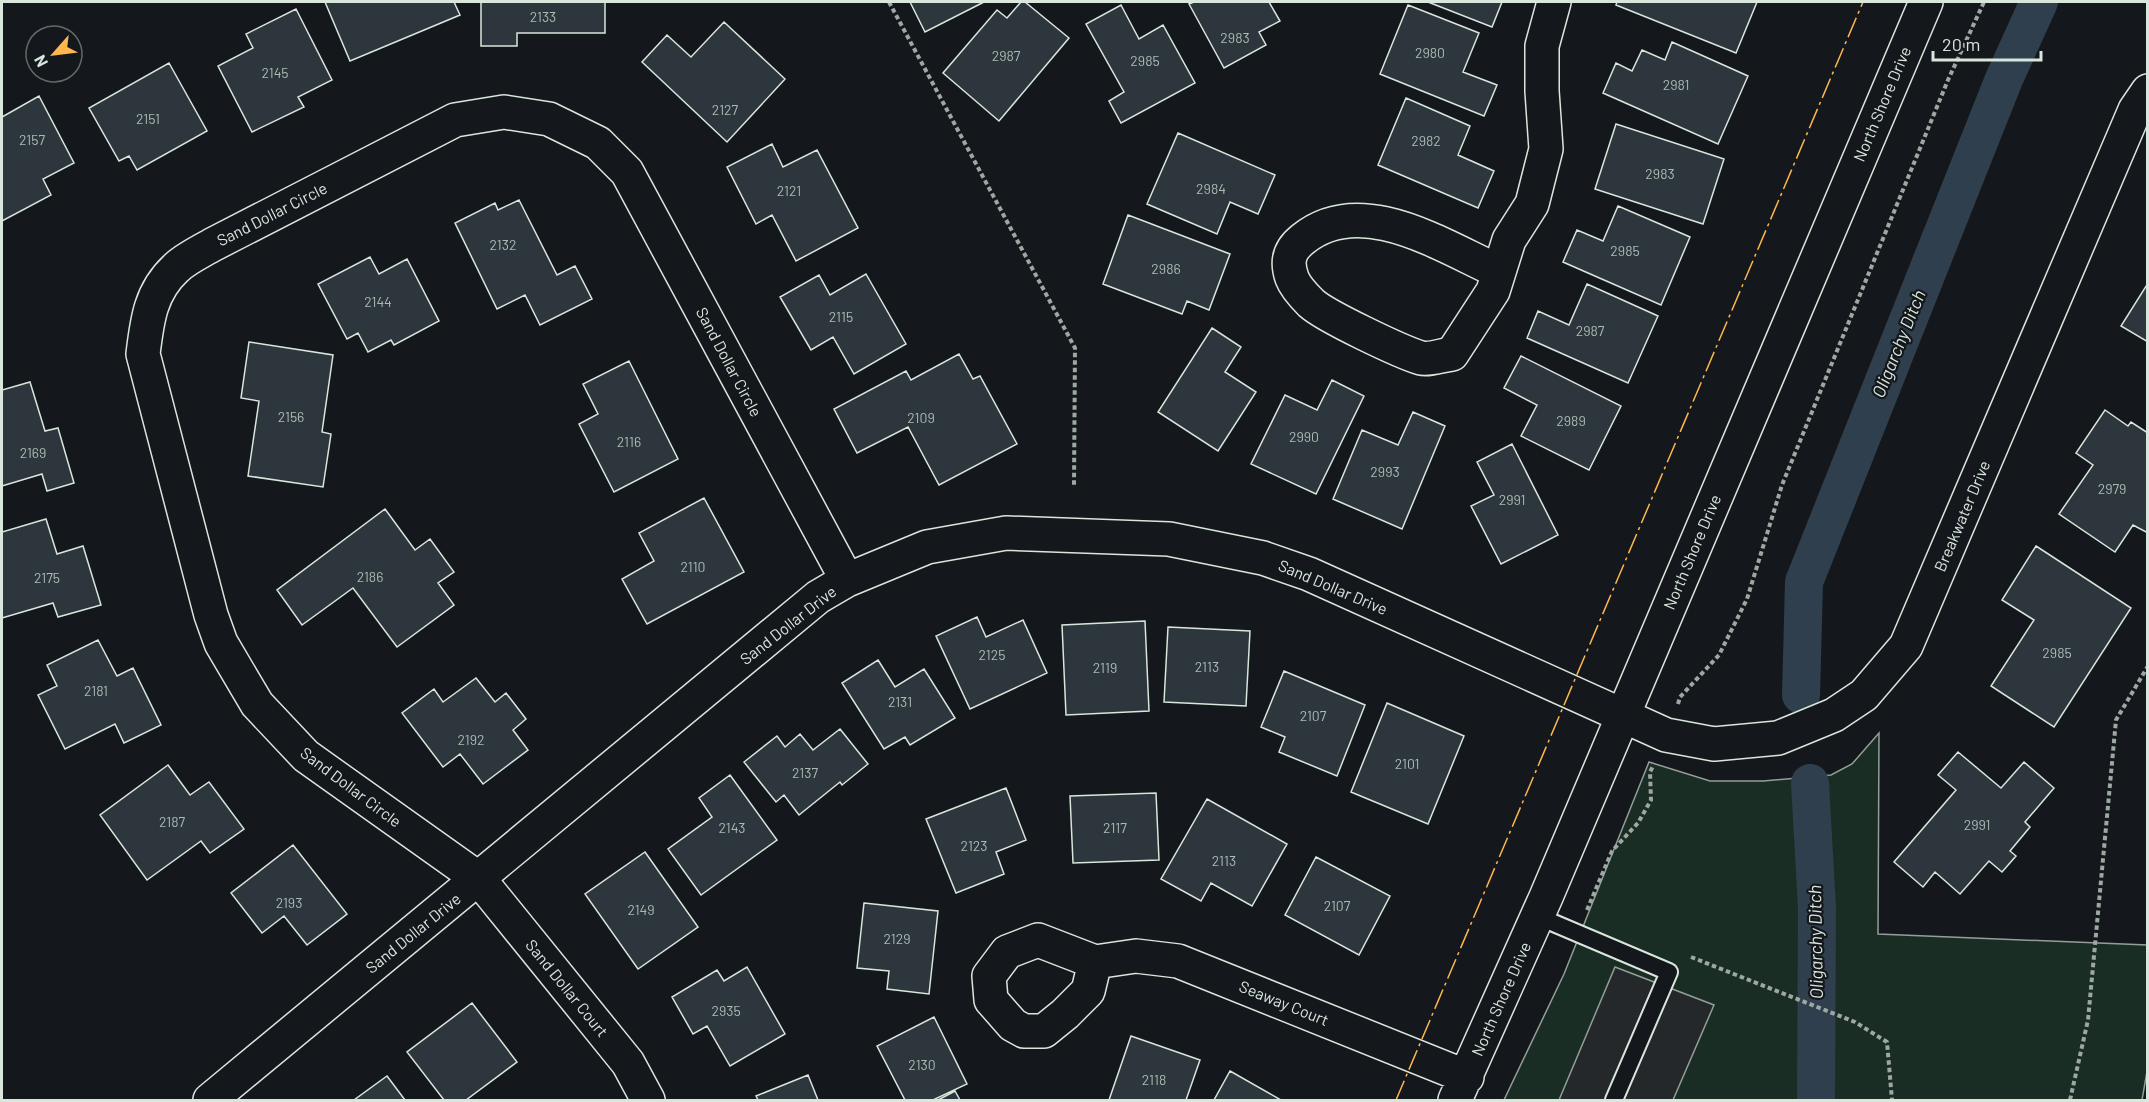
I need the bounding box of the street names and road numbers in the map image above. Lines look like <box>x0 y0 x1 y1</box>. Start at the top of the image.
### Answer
street label: North Shore Drive <box>1849 44 1914 164</box>
street label: Sand Dollar Circle <box>213 178 330 250</box>
street label: Sand Dollar Circle <box>693 304 766 420</box>
street label: Breakwater Drive <box>1930 457 1993 574</box>
street label: North Shore Drive <box>1659 492 1724 612</box>
street label: Sand Dollar Drive <box>1276 555 1391 618</box>
street label: Sand Dollar Drive <box>736 581 840 668</box>
street label: Sand Dollar Circle <box>297 743 405 831</box>
street label: Sand Dollar Drive <box>361 888 464 977</box>
street label: Sand Dollar Court <box>522 935 613 1040</box>
street label: North Shore Drive <box>1467 939 1534 1059</box>
street label: Seaway Court <box>1237 976 1332 1029</box>

